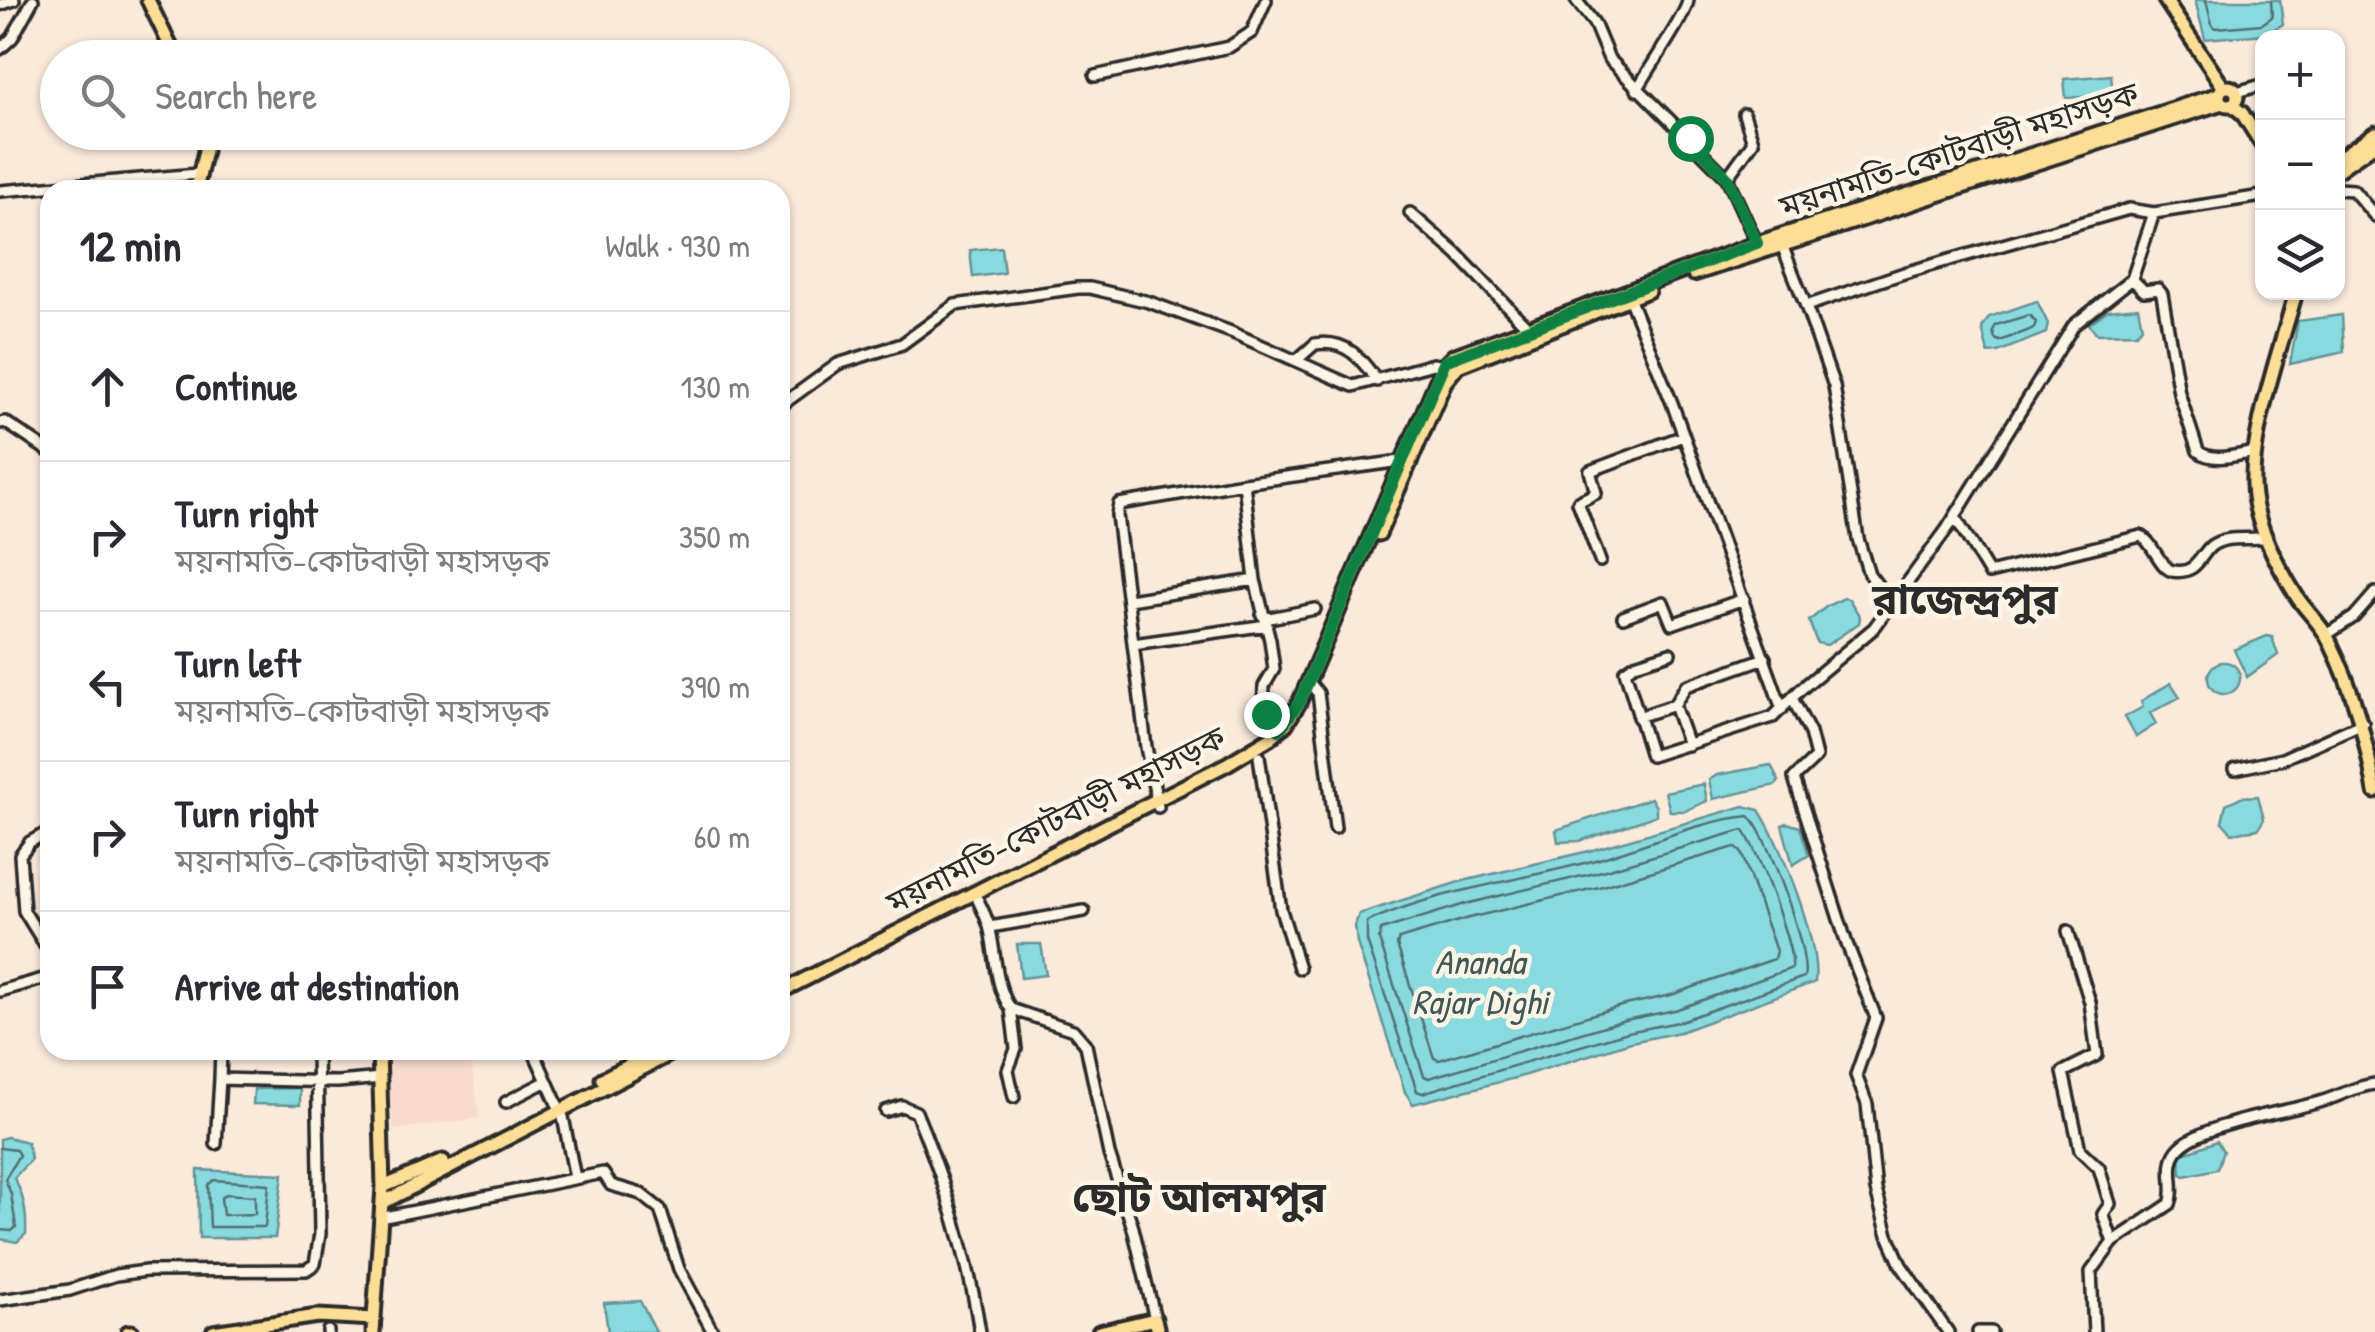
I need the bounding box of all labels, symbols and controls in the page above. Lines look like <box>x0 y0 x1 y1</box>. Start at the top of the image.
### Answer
map controls <box>2255 30 2345 300</box>
button: + <box>2255 30 2345 120</box>
search box <box>40 40 790 150</box>
icon: search <box>75 68 130 123</box>
text: Search here <box>155 69 317 121</box>
street label: ময়নামতি–কোটবাড়ী মহাসড়ক <box>1773 71 2145 228</box>
route start <box>1668 116 1714 162</box>
button: − <box>2255 120 2345 210</box>
button: layers <box>2255 210 2345 300</box>
text: 12 min <box>80 217 182 274</box>
text: Walk · 930 m <box>605 224 750 267</box>
icon: ahead <box>80 359 135 414</box>
text: Continue <box>175 360 297 412</box>
text: 130 m <box>681 365 750 408</box>
text: Turn right <box>175 487 318 539</box>
icon: right <box>80 509 135 564</box>
text: 350 m <box>679 515 750 558</box>
text: ময়নামতি–কোটবাড়ী মহাসড়ক <box>175 539 550 582</box>
district label: রাজেন্দ্রপুর <box>1871 570 2059 627</box>
text: Turn left <box>175 637 300 689</box>
icon: left <box>80 659 135 714</box>
text: 390 m <box>680 665 750 708</box>
text: ময়নামতি–কোটবাড়ী মহাসড়ক <box>175 689 550 732</box>
route end <box>1244 692 1290 738</box>
street label: ময়নামতি–কোটবাড়ী মহাসড়ক <box>878 715 1234 924</box>
text: Turn right <box>175 787 318 839</box>
icon: right <box>80 809 135 864</box>
text: 60 m <box>694 815 750 858</box>
text: ময়নামতি–কোটবাড়ী মহাসড়ক <box>175 839 550 882</box>
water label: Ananda Rajar Dighi <box>1412 938 1551 1025</box>
icon: arrive <box>80 959 135 1014</box>
text: Arrive at destination <box>175 960 459 1012</box>
district label: ছোট আলমপুর <box>1072 1168 1327 1225</box>

